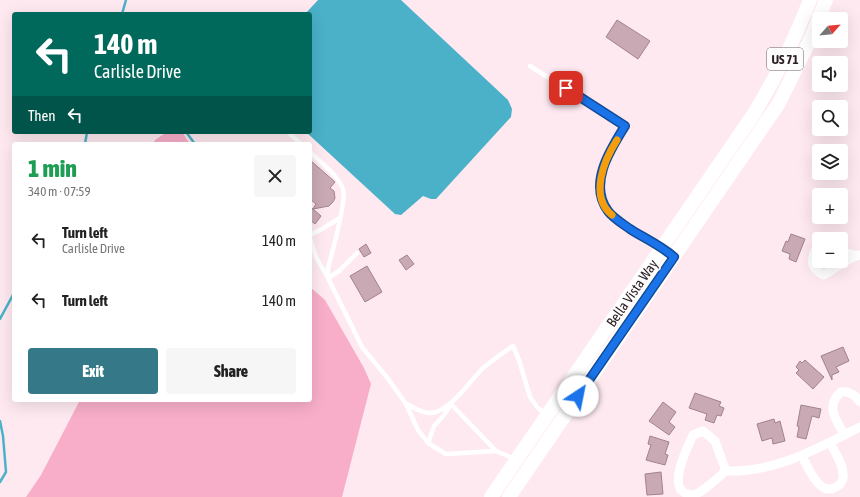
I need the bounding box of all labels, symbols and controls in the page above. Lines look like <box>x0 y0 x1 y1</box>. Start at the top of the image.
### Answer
north arrow <box>812 12 848 48</box>
map controls <box>812 12 848 268</box>
icon: left <box>28 28 80 80</box>
text: 140 m <box>94 28 157 60</box>
road number: US 71 <box>767 48 803 70</box>
button: sound <box>812 56 848 92</box>
text: Carlisle Drive <box>94 61 181 82</box>
pin <box>549 71 583 105</box>
icon: arrive <box>555 77 577 99</box>
button: search <box>812 100 848 136</box>
icon: left <box>64 104 86 126</box>
text: Then <box>28 107 56 124</box>
button: layers <box>812 144 848 180</box>
text: 1 min <box>28 155 77 182</box>
button: close <box>254 155 296 197</box>
text: 340 m · 07:59 <box>28 184 91 199</box>
button: + <box>812 188 848 224</box>
text: Turn left <box>62 224 108 241</box>
icon: left <box>28 229 50 251</box>
text: 140 m <box>262 232 296 249</box>
button: − <box>812 232 848 268</box>
text: Carlisle Drive <box>62 241 125 256</box>
street label: Bella Vista Way <box>603 256 661 330</box>
icon: left <box>28 289 50 311</box>
text: Turn left <box>62 292 108 309</box>
text: 140 m <box>262 292 296 309</box>
button: Exit <box>28 348 158 394</box>
button: Share <box>166 348 296 394</box>
position arrow <box>557 375 599 417</box>

